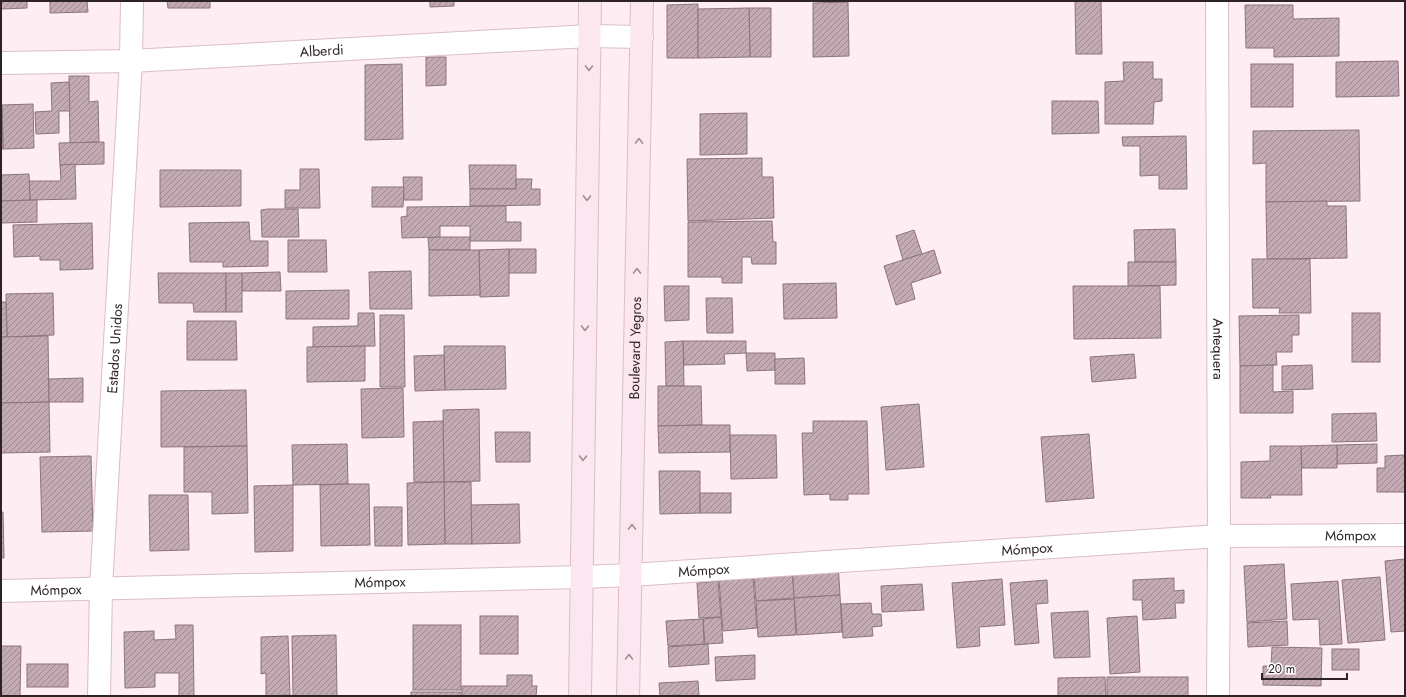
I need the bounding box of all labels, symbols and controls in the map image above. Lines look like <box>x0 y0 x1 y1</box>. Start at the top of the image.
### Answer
street label: Alberdi <box>299 39 344 62</box>
one-way arrow <box>585 65 593 71</box>
one-way arrow <box>635 138 644 144</box>
one-way arrow <box>583 195 591 201</box>
one-way arrow <box>633 268 641 274</box>
street label: Boulevard Yegros <box>624 296 646 400</box>
street label: Estados Unidos <box>102 303 127 394</box>
street label: Antequera <box>1208 318 1228 380</box>
one-way arrow <box>581 325 589 331</box>
one-way arrow <box>579 455 587 461</box>
one-way arrow <box>627 524 636 530</box>
street label: Mómpox <box>1325 525 1376 545</box>
street label: Mómpox <box>1001 537 1053 560</box>
street label: Mómpox <box>677 559 730 582</box>
street label: Mómpox <box>354 571 406 592</box>
street label: Mómpox <box>30 579 82 600</box>
one-way arrow <box>625 654 633 660</box>
scale bar <box>1262 655 1347 681</box>
text: 20 m <box>1268 660 1295 678</box>

